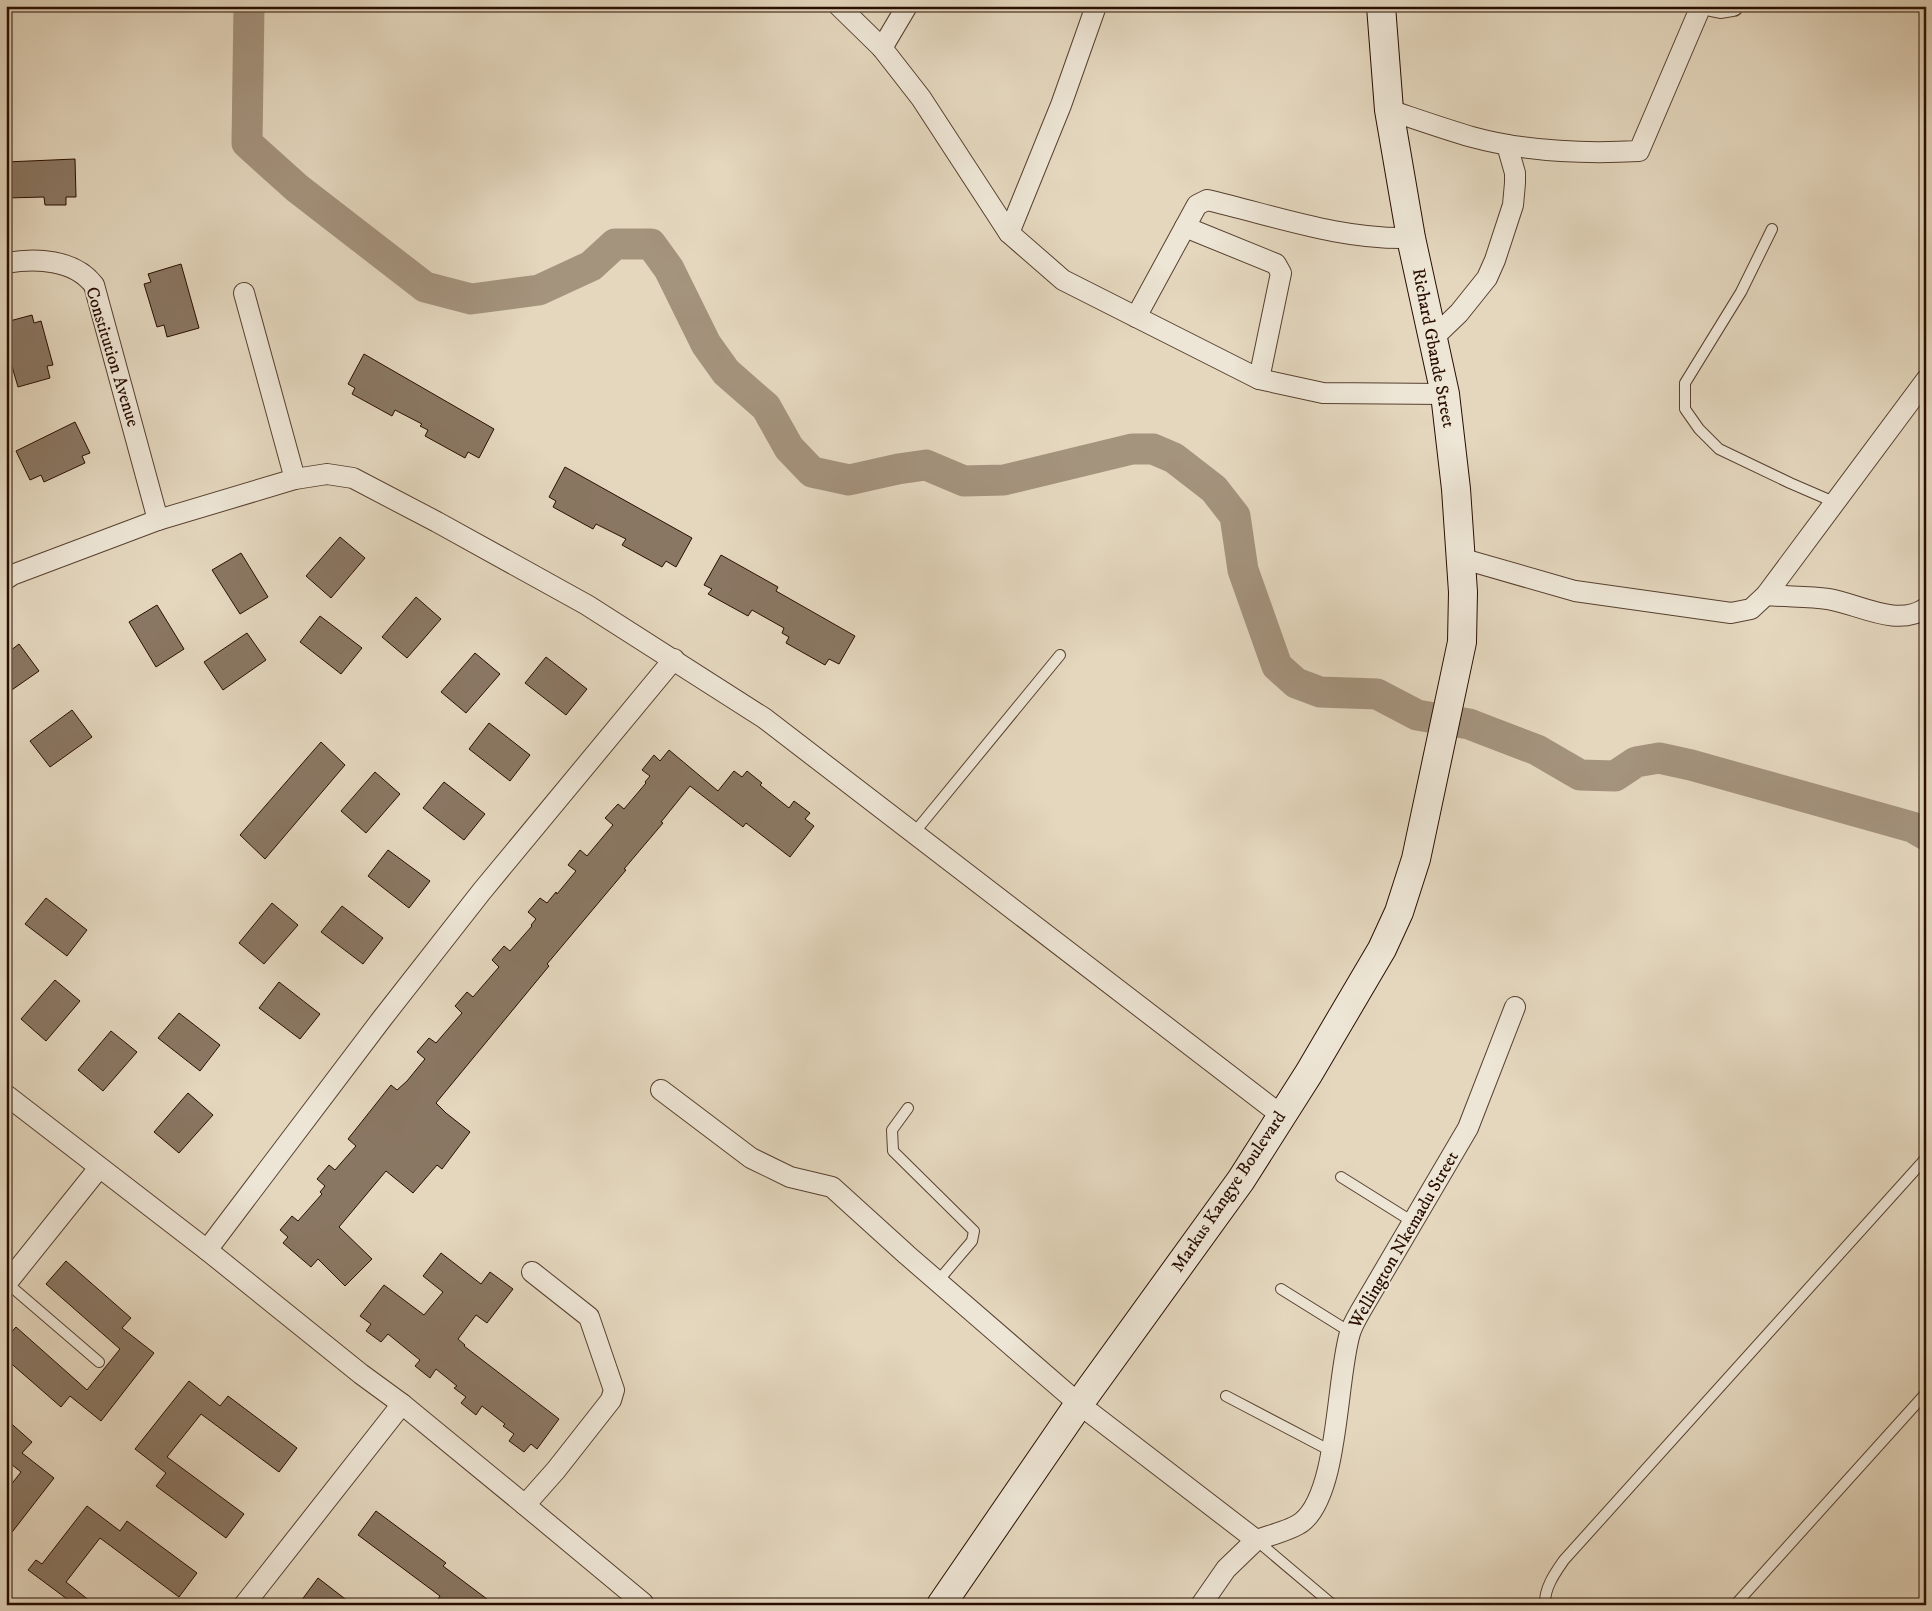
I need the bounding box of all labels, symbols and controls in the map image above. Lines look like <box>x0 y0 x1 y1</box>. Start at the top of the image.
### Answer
street label: Richard Gbande Street <box>1407 266 1459 430</box>
street label: Constitution Avenue <box>80 284 144 430</box>
street label: Markus Kangye Boulevard <box>1167 1107 1291 1277</box>
street label: Wellington Nkemadu Street <box>1344 1147 1464 1333</box>

